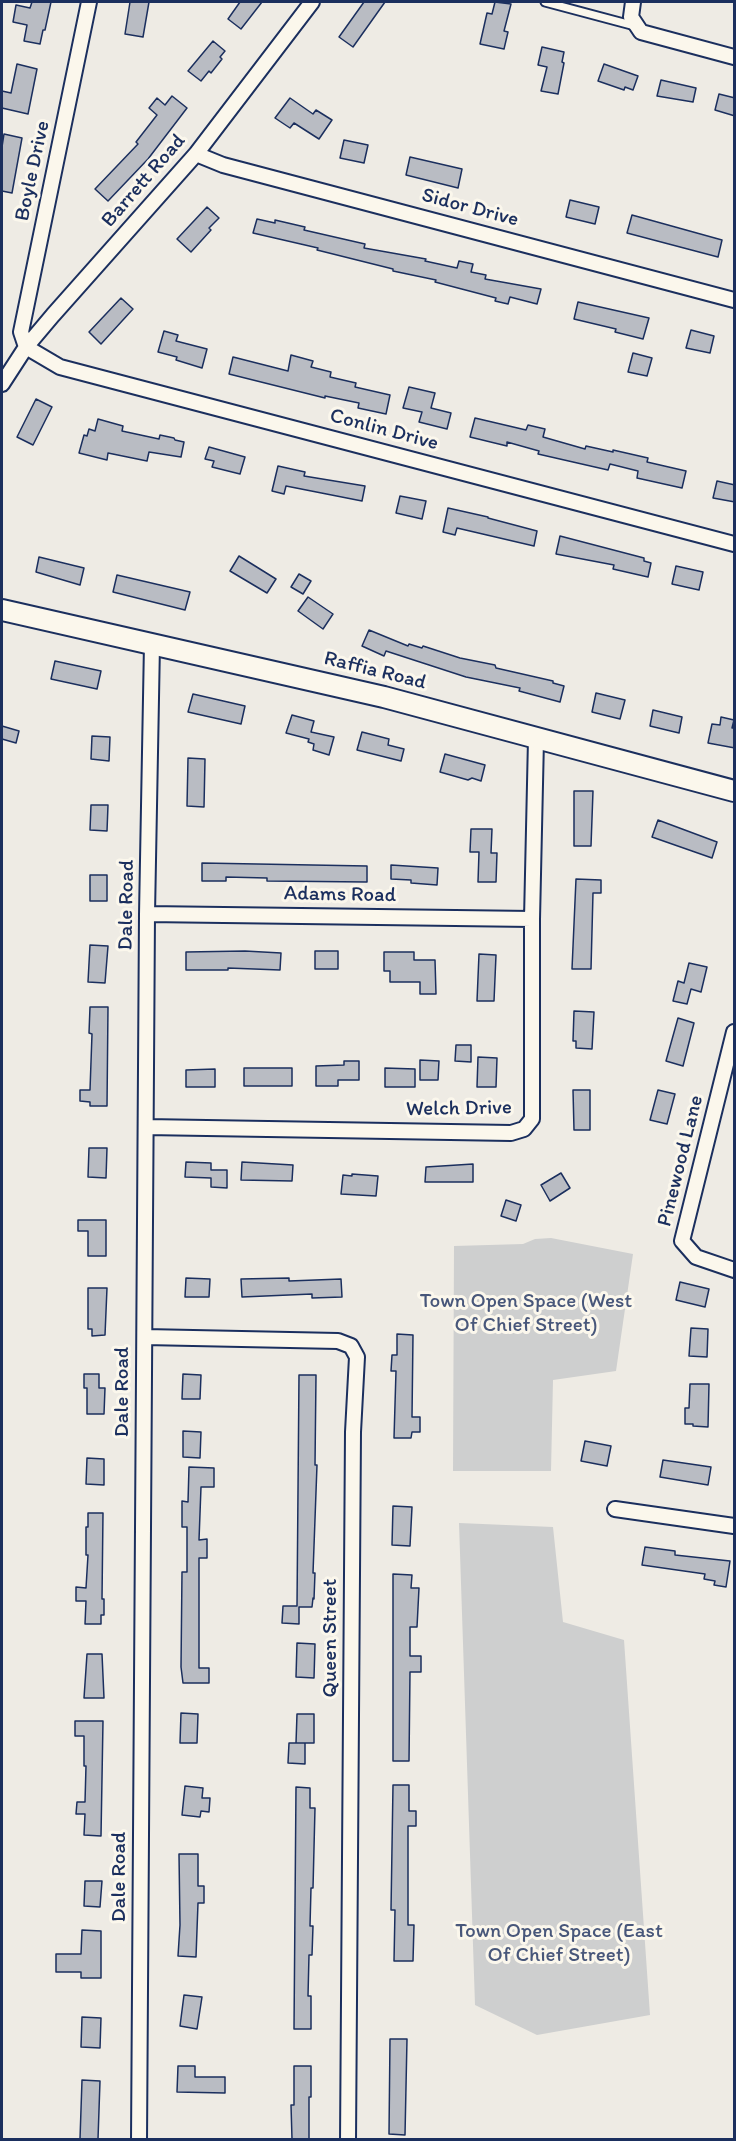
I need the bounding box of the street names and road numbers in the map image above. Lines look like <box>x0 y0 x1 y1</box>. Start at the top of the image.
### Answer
street label: Boyle Drive <box>10 118 56 224</box>
street label: Barrett Road <box>97 129 191 233</box>
street label: Sidor Drive <box>419 183 521 233</box>
street label: Conlin Drive <box>327 403 441 457</box>
street label: Raffia Road <box>321 646 429 696</box>
street label: Dale Road <box>114 859 140 951</box>
street label: Adams Road <box>284 881 396 909</box>
street label: Pinewood Lane <box>653 1093 709 1229</box>
street label: Welch Drive <box>406 1095 512 1123</box>
street label: Dale Road <box>110 1347 136 1437</box>
street label: Queen Street <box>318 1578 344 1698</box>
street label: Dale Road <box>107 1832 133 1922</box>

